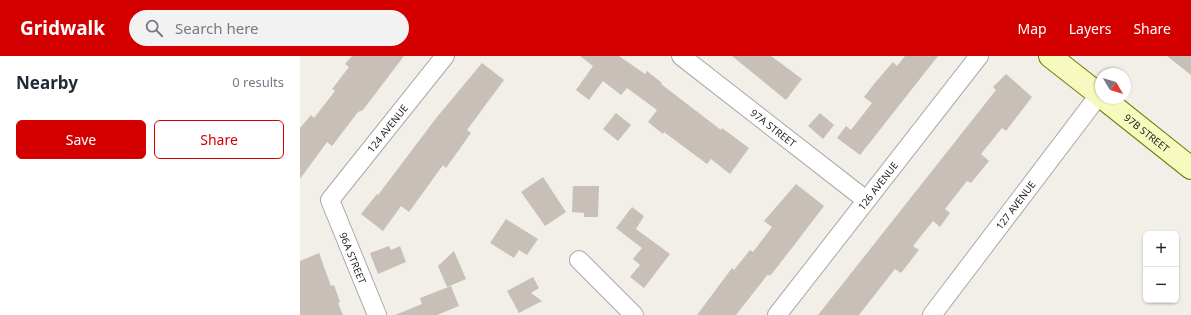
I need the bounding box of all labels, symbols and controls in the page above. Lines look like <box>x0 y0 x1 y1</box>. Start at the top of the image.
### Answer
search box <box>129 10 409 46</box>
text: Gridwalk <box>20 15 105 41</box>
icon: search <box>143 17 165 39</box>
text: Search here <box>175 18 259 38</box>
text: Map <box>1018 19 1047 38</box>
text: Layers <box>1069 19 1111 38</box>
text: Share <box>1133 19 1171 38</box>
north arrow <box>1095 68 1131 104</box>
text: Nearby <box>16 71 78 94</box>
text: 0 results <box>232 73 284 91</box>
street label: 124 AVENUE <box>364 101 411 155</box>
street label: 97A STREET <box>748 106 799 150</box>
street label: 97B STREET <box>1121 110 1173 156</box>
button: Save <box>16 120 146 159</box>
button: Share <box>154 120 284 159</box>
street label: 126 AVENUE <box>855 159 901 213</box>
street label: 127 AVENUE <box>992 178 1039 232</box>
street label: 96A STREET <box>336 230 370 286</box>
map controls <box>1143 231 1179 303</box>
button: + <box>1143 231 1179 267</box>
button: − <box>1143 267 1179 303</box>

